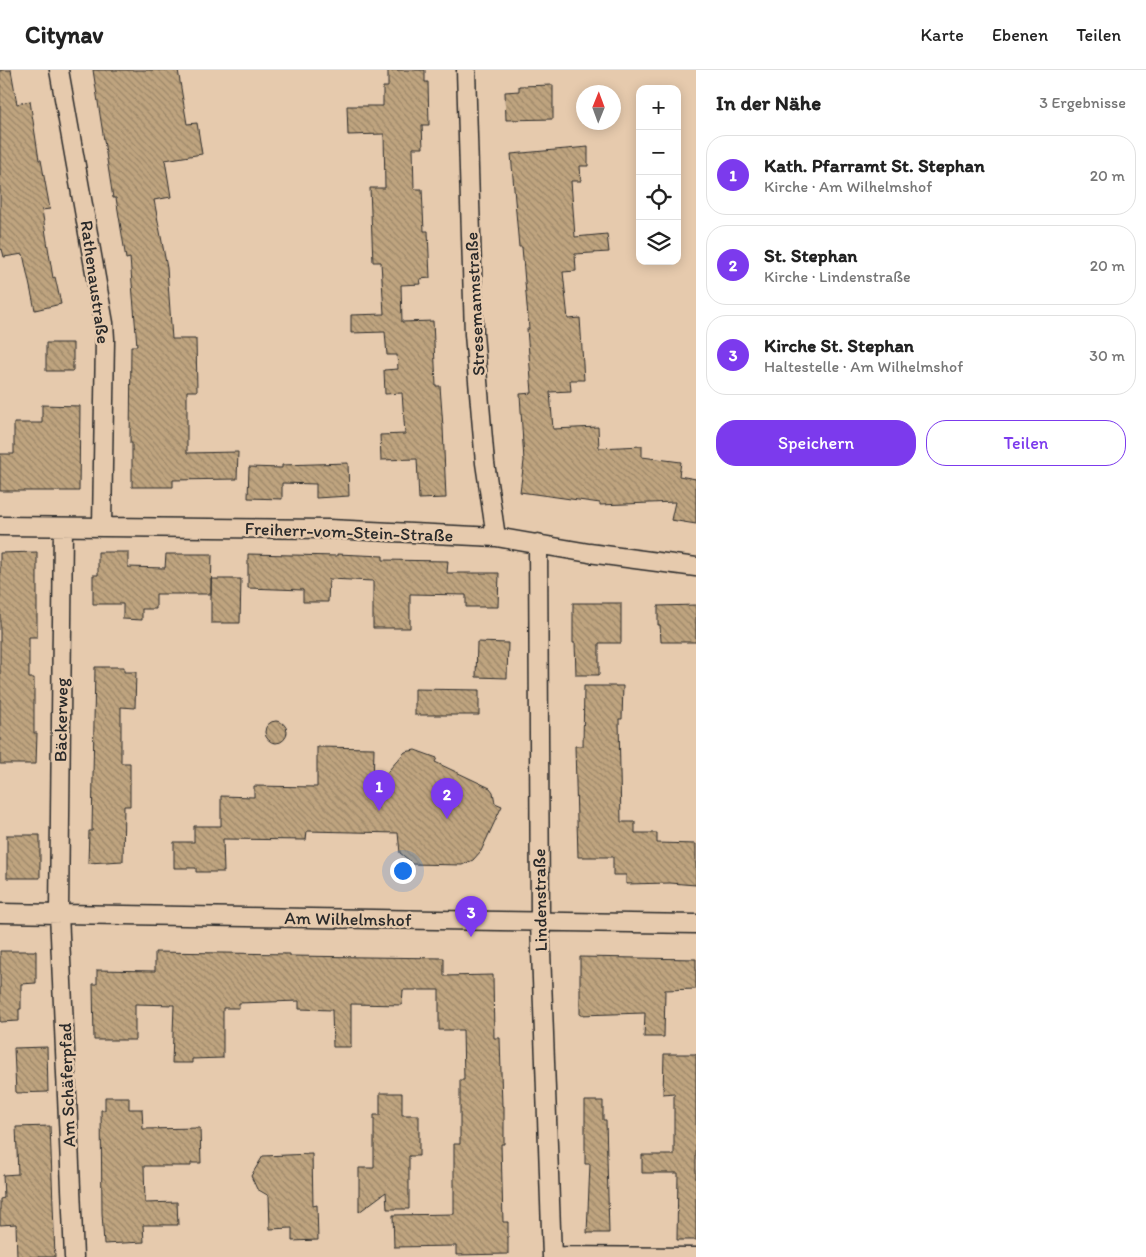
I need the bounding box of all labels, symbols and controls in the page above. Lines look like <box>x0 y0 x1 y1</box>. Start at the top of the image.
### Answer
text: Citynav <box>25 20 103 49</box>
text: Karte <box>921 24 964 46</box>
text: Ebenen <box>992 24 1048 46</box>
text: Teilen <box>1076 24 1121 46</box>
north arrow <box>576 85 621 130</box>
map controls <box>636 85 681 265</box>
button: + <box>636 85 681 130</box>
text: In der Nähe <box>716 90 821 115</box>
text: 3 Ergebnisse <box>1039 93 1126 112</box>
button: − <box>636 130 681 175</box>
text: Kath. Pfarramt St. Stephan <box>764 154 985 177</box>
text: 1 <box>729 166 737 185</box>
text: 20 m <box>1090 166 1125 185</box>
button: locate <box>636 175 681 220</box>
text: Kirche · Am Wilhelmshof <box>764 177 932 196</box>
street label: Rathenaustraße <box>75 219 115 345</box>
button: layers <box>636 220 681 265</box>
street label: Stresemannstraße <box>460 231 490 377</box>
text: St. Stephan <box>764 244 857 267</box>
text: 2 <box>729 256 737 275</box>
text: 20 m <box>1090 256 1125 275</box>
text: Kirche · Lindenstraße <box>764 267 911 286</box>
text: Kirche St. Stephan <box>764 334 914 357</box>
text: 3 <box>729 346 737 365</box>
text: 30 m <box>1089 346 1125 365</box>
text: Haltestelle · Am Wilhelmshof <box>764 357 963 376</box>
button: Speichern <box>716 420 916 466</box>
button: Teilen <box>926 420 1126 466</box>
street label: Freiherr-vom-Stein-Straße <box>244 517 454 547</box>
street label: Bäckerweg <box>49 677 73 762</box>
pin: 1 <box>363 770 395 811</box>
pin: 2 <box>431 778 463 819</box>
street label: Lindenstraße <box>528 848 552 952</box>
your location <box>390 858 416 884</box>
pin: 3 <box>455 896 487 937</box>
street label: Am Wilhelmshof <box>284 907 412 931</box>
street label: Am Schäferpfad <box>54 1022 80 1148</box>

